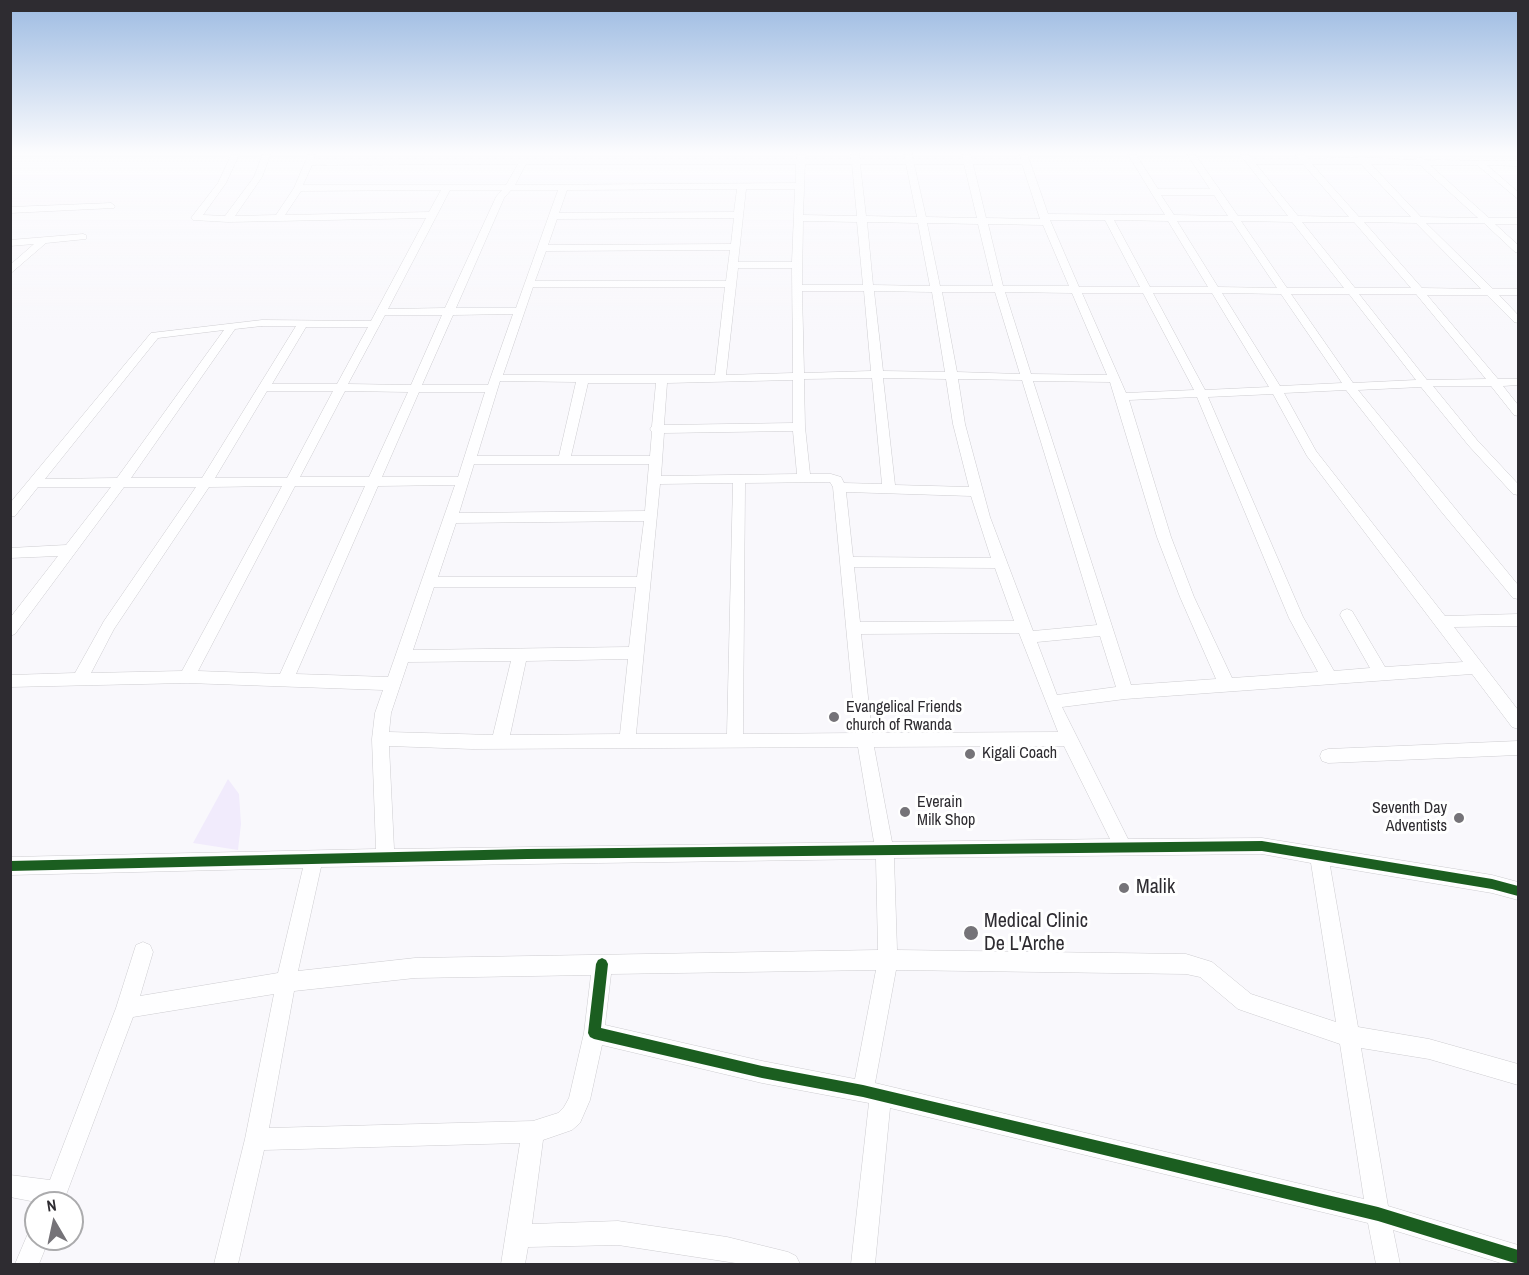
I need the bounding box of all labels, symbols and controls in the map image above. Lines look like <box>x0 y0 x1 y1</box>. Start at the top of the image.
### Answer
place label: Evangelical Friends church of Rwanda <box>846 698 962 736</box>
marker: Evangelical Friends church of Rwanda <box>827 710 841 724</box>
place label: Kigali Coach <box>982 744 1057 764</box>
marker: Kigali Coach <box>963 747 977 761</box>
place label: Everain Milk Shop <box>917 793 975 831</box>
place label: Seventh Day Adventists <box>1372 799 1447 837</box>
marker: Everain Milk Shop <box>898 805 912 819</box>
marker: Seventh Day Adventists <box>1452 811 1466 825</box>
place label: Malik <box>1136 876 1175 900</box>
marker: Malik <box>1117 881 1131 895</box>
place label: Medical Clinic De L'Arche <box>984 910 1088 957</box>
marker: Medical Clinic De L'Arche <box>962 924 980 942</box>
north arrow <box>24 1191 84 1251</box>
text: N <box>45 1194 58 1217</box>

